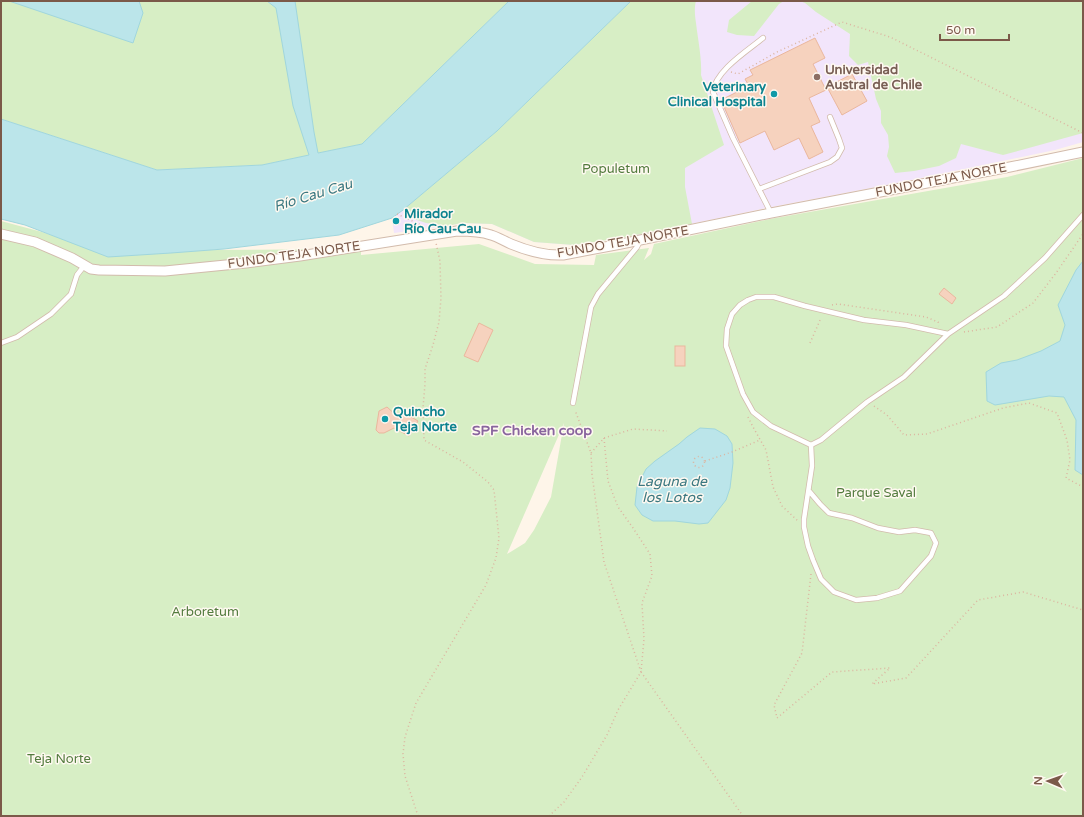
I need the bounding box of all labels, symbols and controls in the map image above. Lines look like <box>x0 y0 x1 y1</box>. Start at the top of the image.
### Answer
scale bar <box>940 16 1009 42</box>
text: 50 m <box>946 23 975 37</box>
place label: Universidad Austral de Chile <box>825 62 923 93</box>
marker: Universidad Austral de Chile <box>812 72 822 82</box>
place label: Veterinary Clinical Hospital <box>668 79 766 110</box>
marker: Veterinary Clinical Hospital <box>769 89 779 99</box>
street label: FUNDO TEJA NORTE <box>874 159 1008 201</box>
park label: Populetum <box>582 161 650 177</box>
water label: Río Cau Cau <box>272 175 356 215</box>
place label: Mirador Río Cau-Cau <box>404 206 482 237</box>
marker: Mirador Río Cau-Cau <box>391 216 401 226</box>
street label: FUNDO TEJA NORTE <box>556 223 690 261</box>
street label: FUNDO TEJA NORTE <box>227 238 361 272</box>
place label: Quincho Teja Norte <box>392 404 457 435</box>
marker: Quincho Teja Norte <box>380 414 390 424</box>
district label: SPF Chicken coop <box>472 422 592 439</box>
water label: Laguna de los Lotos <box>637 473 708 506</box>
park label: Parque Saval <box>836 485 916 501</box>
park label: Arboretum <box>171 604 239 620</box>
park label: Teja Norte <box>27 751 91 767</box>
north arrow <box>1028 761 1068 801</box>
text: N <box>1032 776 1045 785</box>

